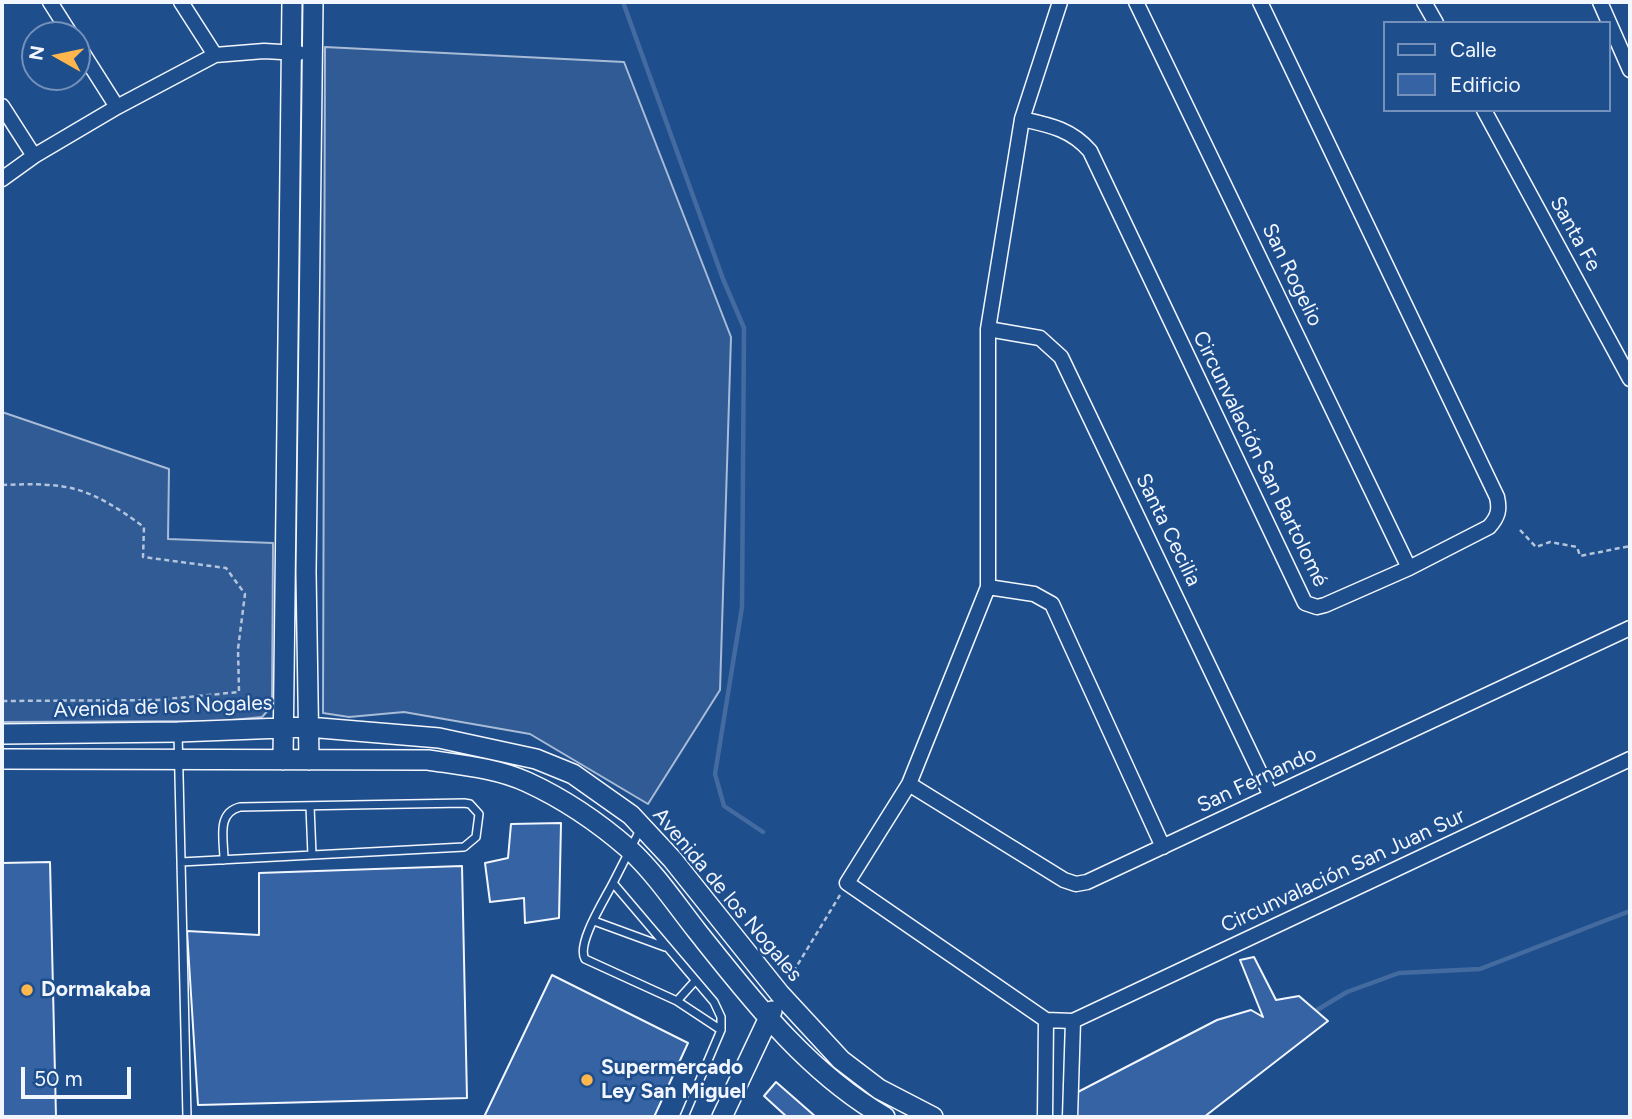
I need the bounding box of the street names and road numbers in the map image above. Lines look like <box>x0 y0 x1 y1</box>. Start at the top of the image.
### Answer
street label: Santa Fe <box>1544 192 1606 276</box>
street label: San Rogelio <box>1256 219 1328 331</box>
street label: Circunvalación San Bartolomé <box>1187 327 1333 591</box>
street label: Santa Cecilia <box>1130 470 1206 590</box>
street label: Avenida de los Nogales <box>53 691 273 723</box>
street label: San Fernando <box>1193 741 1321 819</box>
street label: Avenida de los Nogales <box>647 803 807 987</box>
street label: Circunvalación San Juan Sur <box>1217 803 1469 939</box>

